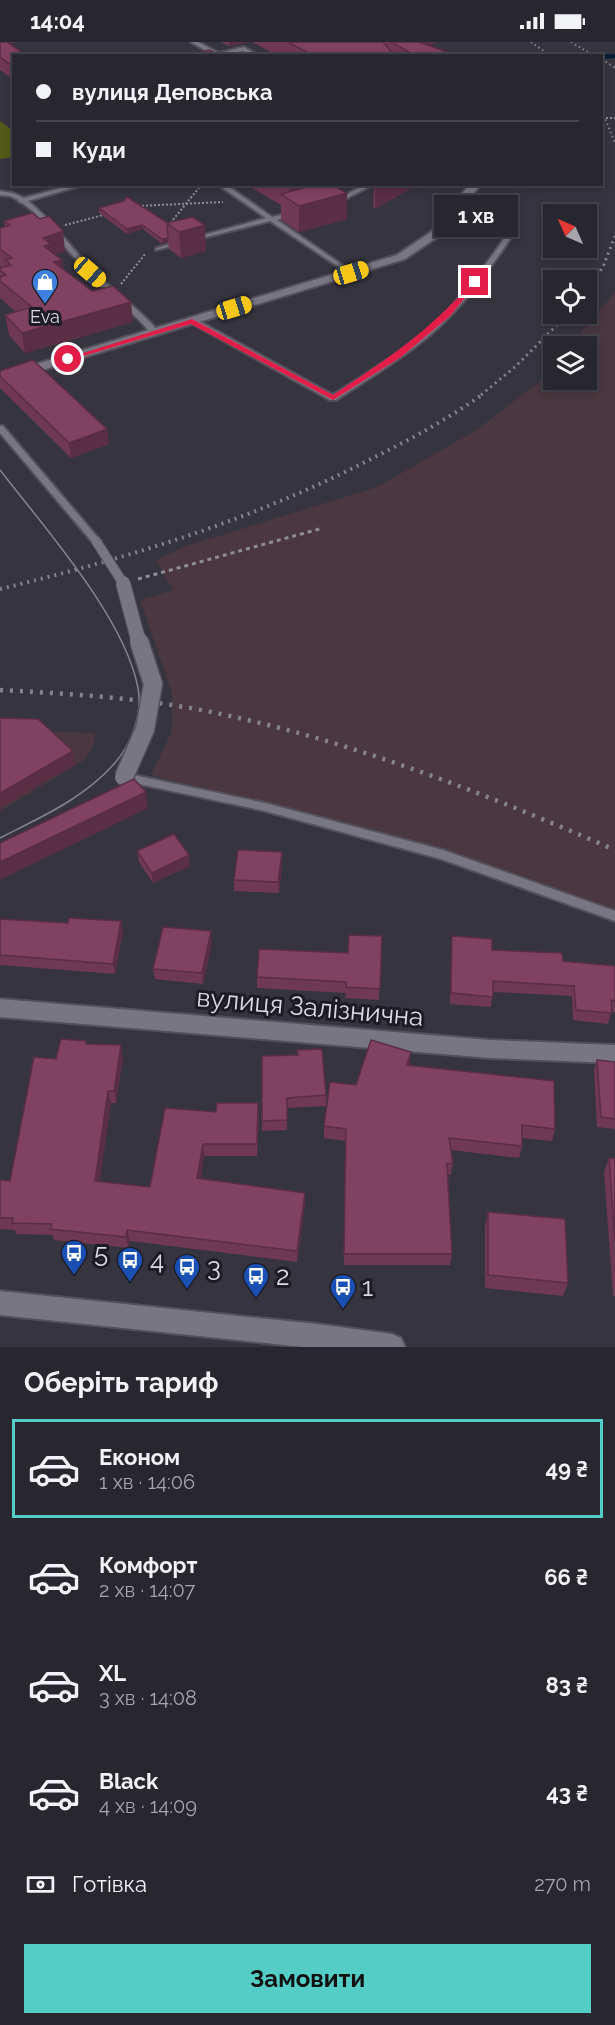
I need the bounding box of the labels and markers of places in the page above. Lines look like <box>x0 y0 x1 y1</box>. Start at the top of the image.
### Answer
shop icon: Eva <box>30 267 60 305</box>
place label: Eva <box>30 306 60 327</box>
bus stop icon: 5 <box>59 1238 89 1276</box>
place label: 5 <box>94 1238 108 1268</box>
bus stop icon: 4 <box>115 1245 145 1283</box>
place label: 4 <box>150 1245 164 1275</box>
bus stop icon: 3 <box>172 1252 202 1290</box>
place label: 3 <box>207 1252 221 1282</box>
bus stop icon: 2 <box>241 1261 271 1299</box>
place label: 2 <box>276 1261 290 1291</box>
bus stop icon: 1 <box>328 1272 358 1310</box>
place label: 1 <box>362 1272 373 1302</box>

